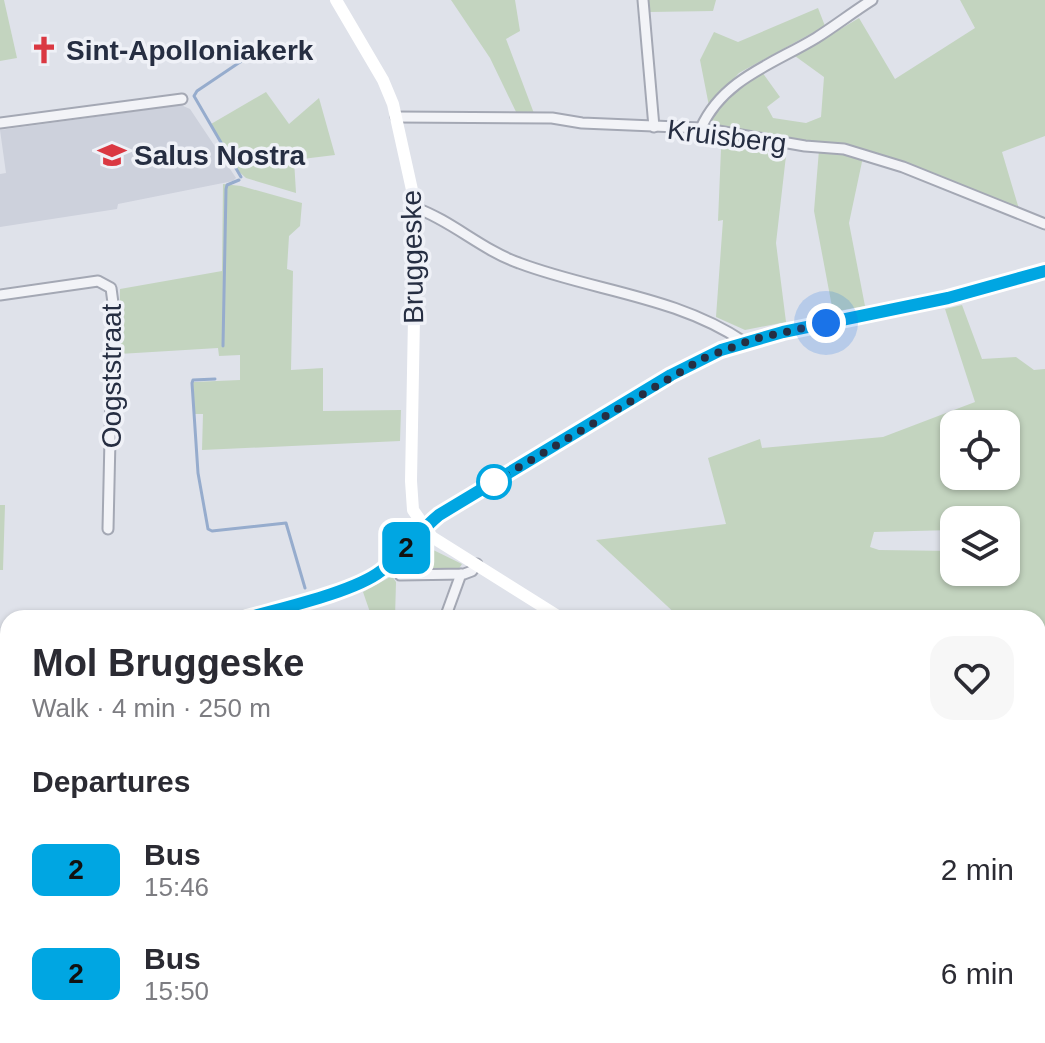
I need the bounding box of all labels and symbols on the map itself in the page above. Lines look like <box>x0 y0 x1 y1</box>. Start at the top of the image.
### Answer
church icon: Sint-Apolloniakerk <box>29 35 59 65</box>
place label: Sint-Apolloniakerk <box>66 35 314 66</box>
street label: Kruisberg <box>666 114 788 159</box>
school or university icon: Salus Nostra <box>97 140 127 170</box>
place label: Salus Nostra <box>134 140 306 171</box>
street label: Bruggeske <box>396 190 429 324</box>
street label: Oogststraat <box>96 303 127 448</box>
your location <box>806 303 846 343</box>
unlabelled marker <box>477 465 511 499</box>
line badge: 2 <box>380 522 432 574</box>

